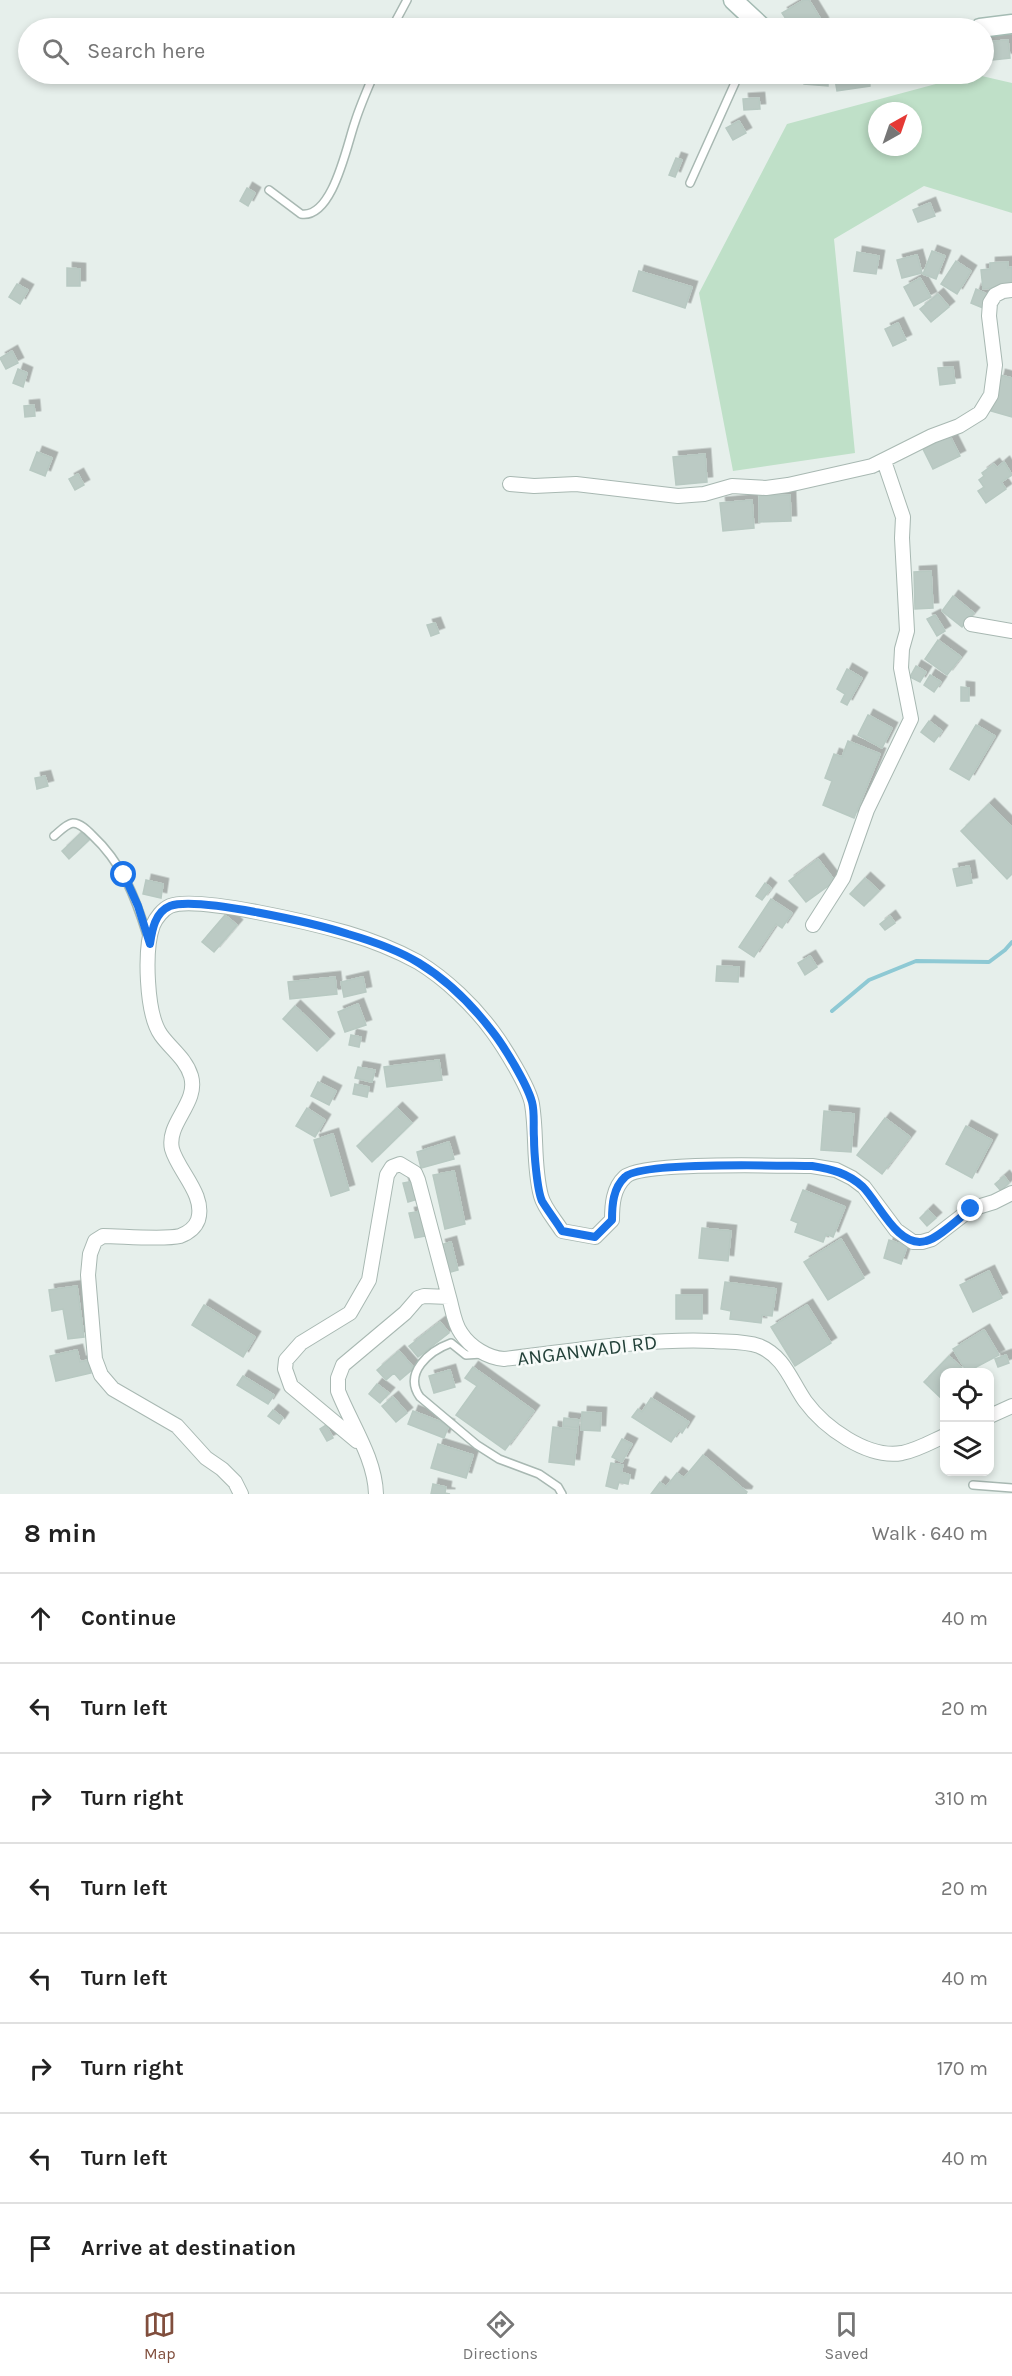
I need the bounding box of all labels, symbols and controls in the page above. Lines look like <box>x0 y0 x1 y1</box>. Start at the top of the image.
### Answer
search box <box>18 18 994 84</box>
icon: search <box>39 35 72 68</box>
text: Search here <box>87 38 205 64</box>
north arrow <box>868 102 922 156</box>
route start <box>110 861 136 887</box>
route end <box>957 1195 983 1221</box>
street label: ANGANWADI RD <box>516 1330 658 1370</box>
map controls <box>940 1368 994 1476</box>
button: locate <box>940 1368 994 1422</box>
button: layers <box>940 1422 994 1476</box>
text: 8 min <box>24 1518 97 1549</box>
text: Walk · 640 m <box>872 1522 988 1545</box>
icon: ahead <box>24 1602 57 1635</box>
text: Continue <box>81 1605 176 1631</box>
text: 40 m <box>942 1607 988 1630</box>
icon: left <box>24 1692 57 1725</box>
text: Turn left <box>81 1695 168 1721</box>
text: 20 m <box>941 1697 988 1720</box>
icon: right <box>24 1782 57 1815</box>
text: Turn right <box>81 1785 184 1811</box>
text: 310 m <box>934 1787 988 1810</box>
icon: left <box>24 1872 57 1905</box>
text: Turn left <box>81 1875 168 1901</box>
text: 20 m <box>941 1877 988 1900</box>
icon: left <box>24 1962 57 1995</box>
text: Turn left <box>81 1965 168 1991</box>
text: 40 m <box>942 1967 988 1990</box>
icon: right <box>24 2052 57 2085</box>
text: Turn right <box>81 2055 184 2081</box>
text: 170 m <box>937 2057 988 2080</box>
icon: left <box>24 2142 57 2175</box>
text: Turn left <box>81 2145 168 2171</box>
text: 40 m <box>942 2147 988 2170</box>
icon: arrive <box>24 2232 57 2265</box>
text: Arrive at destination <box>81 2235 296 2261</box>
tab: Map <box>143 2308 176 2363</box>
tab: Directions <box>463 2308 538 2363</box>
tab: Saved <box>825 2308 869 2363</box>

